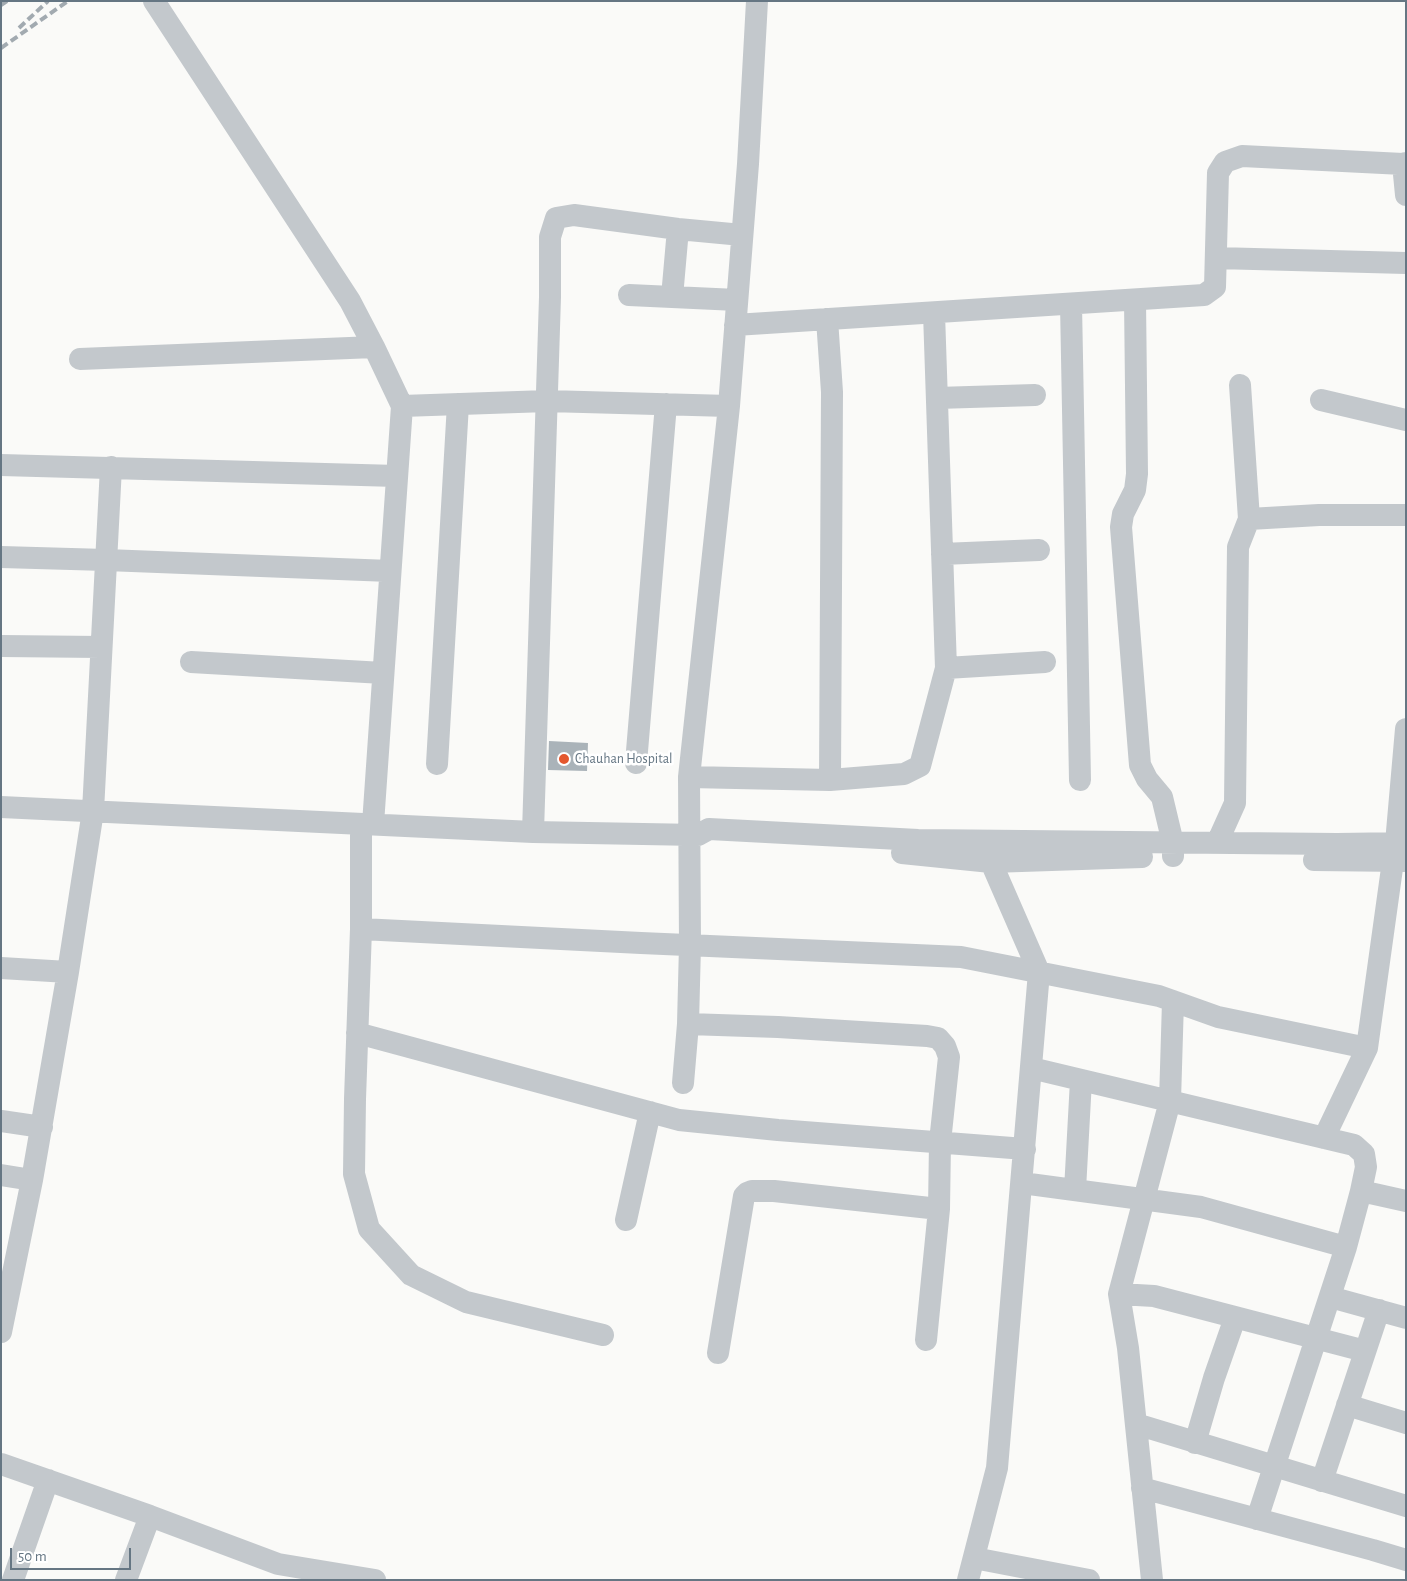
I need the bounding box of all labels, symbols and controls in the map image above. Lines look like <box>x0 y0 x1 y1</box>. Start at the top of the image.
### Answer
place label: Chauhan Hospital <box>575 751 673 767</box>
marker: Chauhan Hospital <box>557 752 571 766</box>
scale bar <box>12 1538 134 1570</box>
text: 50 m <box>18 1549 47 1564</box>

